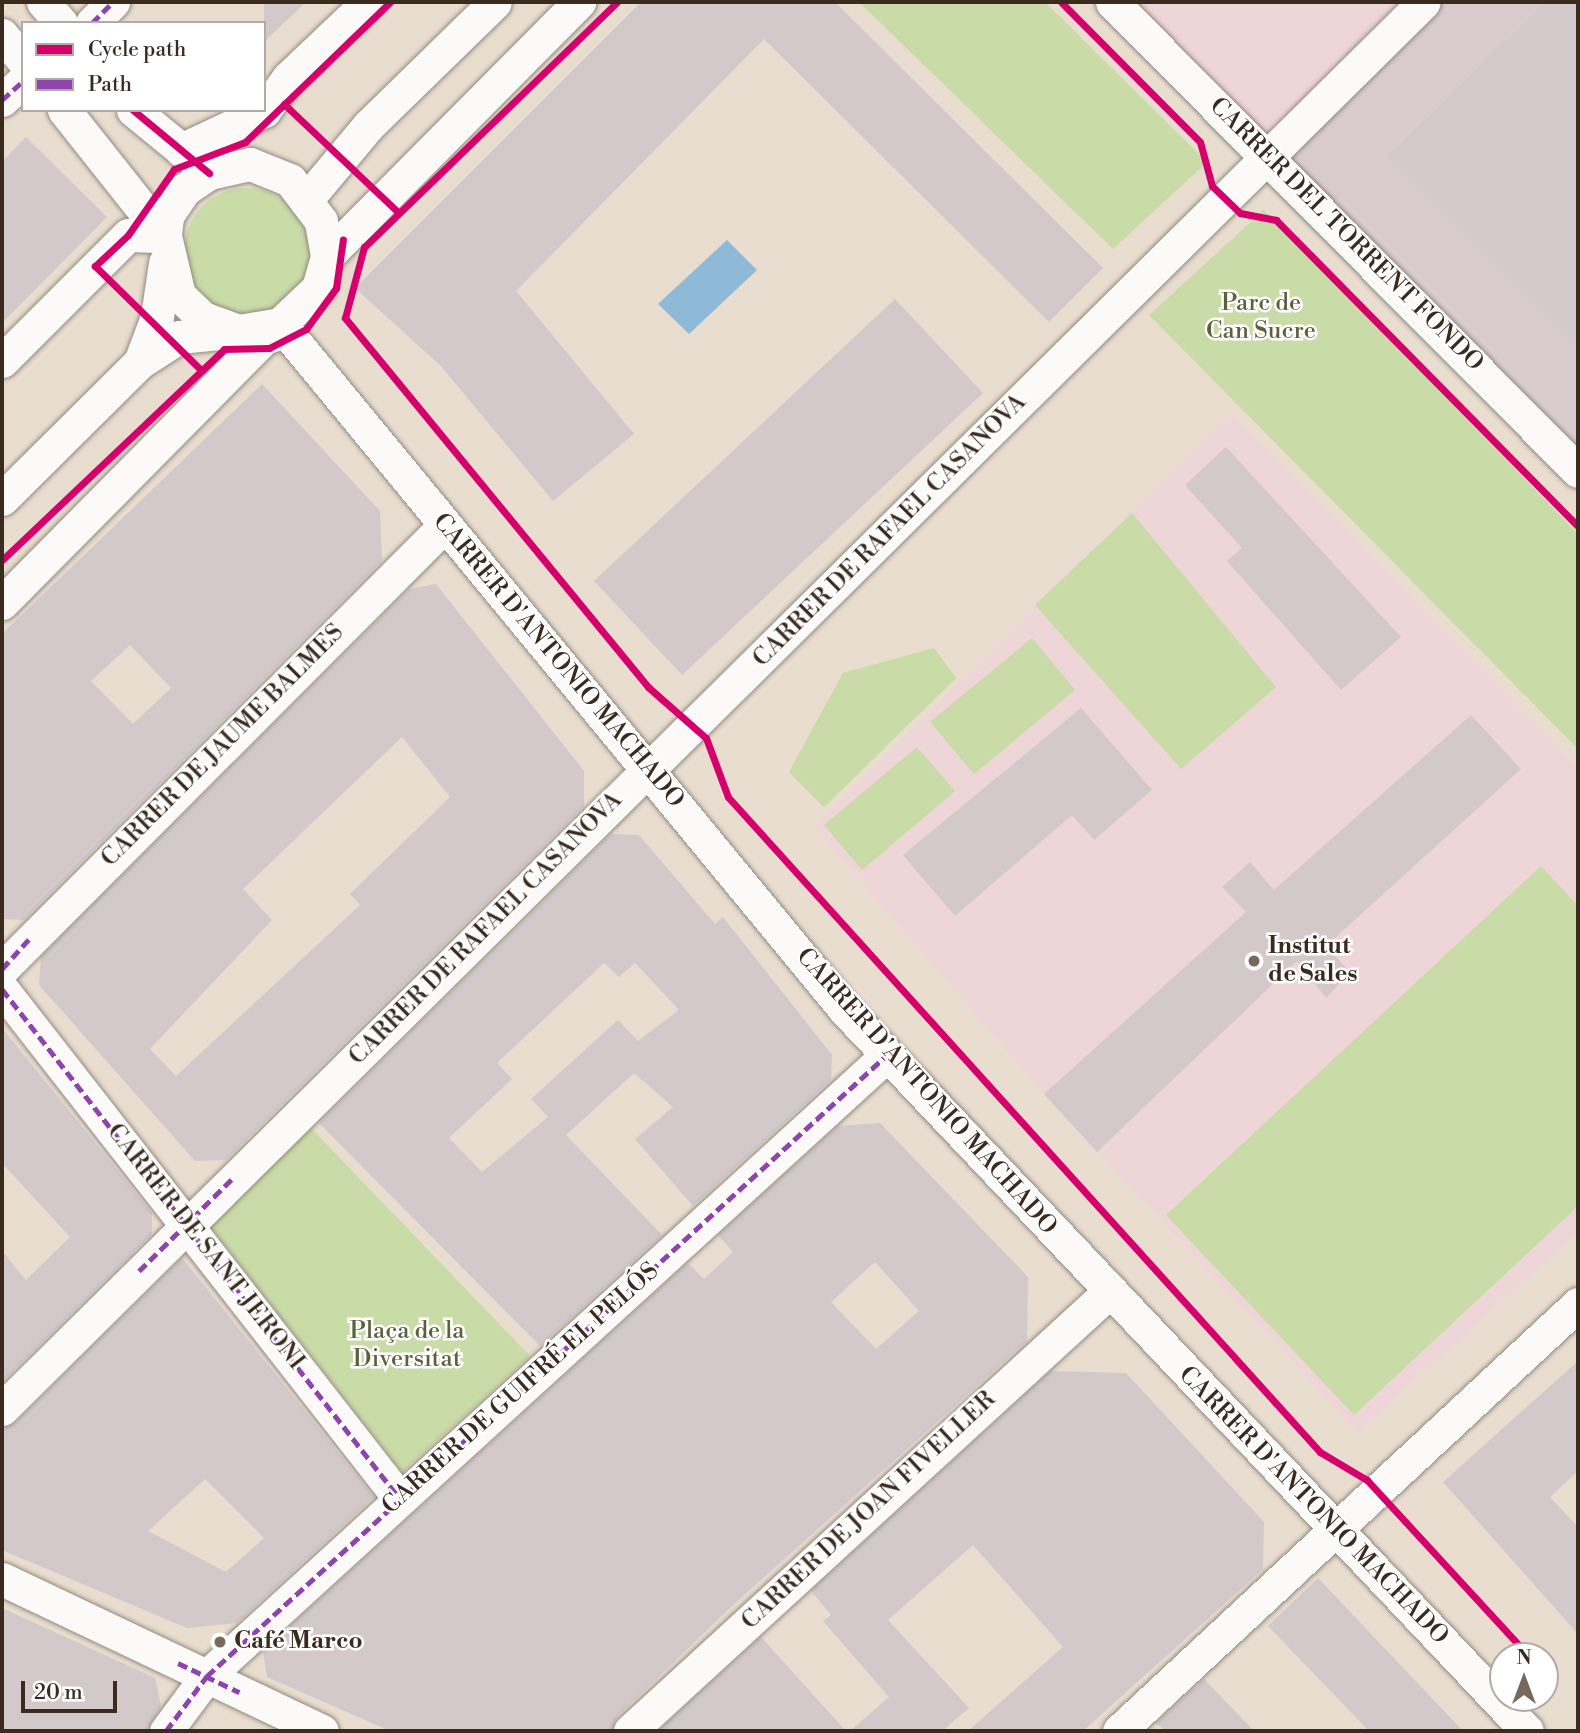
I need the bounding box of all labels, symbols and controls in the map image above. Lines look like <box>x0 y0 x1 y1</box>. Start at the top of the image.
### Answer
legend <box>21 21 266 112</box>
text: Cycle path <box>88 37 186 63</box>
text: Path <box>88 72 132 98</box>
street label: CARRER DEL TORRENT FONDO <box>1203 92 1489 378</box>
park label: Parc de Can Sucre <box>1206 290 1316 346</box>
street label: CARRER DE RAFAEL CASANOVA <box>747 388 1033 674</box>
street label: CARRER D'ANTONIO MACHADO <box>426 508 690 814</box>
street label: CARRER DE JAUME BALMES <box>96 619 350 873</box>
street label: CARRER DE RAFAEL CASANOVA <box>343 786 629 1072</box>
place label: Institut de Sales <box>1268 933 1358 989</box>
street label: CARRER D'ANTONIO MACHADO <box>790 943 1062 1241</box>
marker: Institut de Sales <box>1246 953 1262 969</box>
street label: CARRER DE SANT JERONI <box>100 1118 310 1376</box>
street label: CARRER DE GUIFRÉ EL PELÓS <box>377 1257 665 1521</box>
park label: Plaça de la Diversitat <box>350 1318 464 1374</box>
street label: CARRER D'ANTONIO MACHADO <box>1172 1361 1454 1651</box>
street label: CARRER DE JOAN FIVELLER <box>736 1386 1002 1636</box>
place label: Café Marco <box>234 1628 363 1656</box>
marker: Café Marco <box>212 1634 228 1650</box>
north arrow <box>1489 1642 1559 1712</box>
text: N <box>1516 1646 1532 1670</box>
scale bar <box>24 1666 121 1710</box>
text: 20 m <box>34 1680 83 1706</box>

